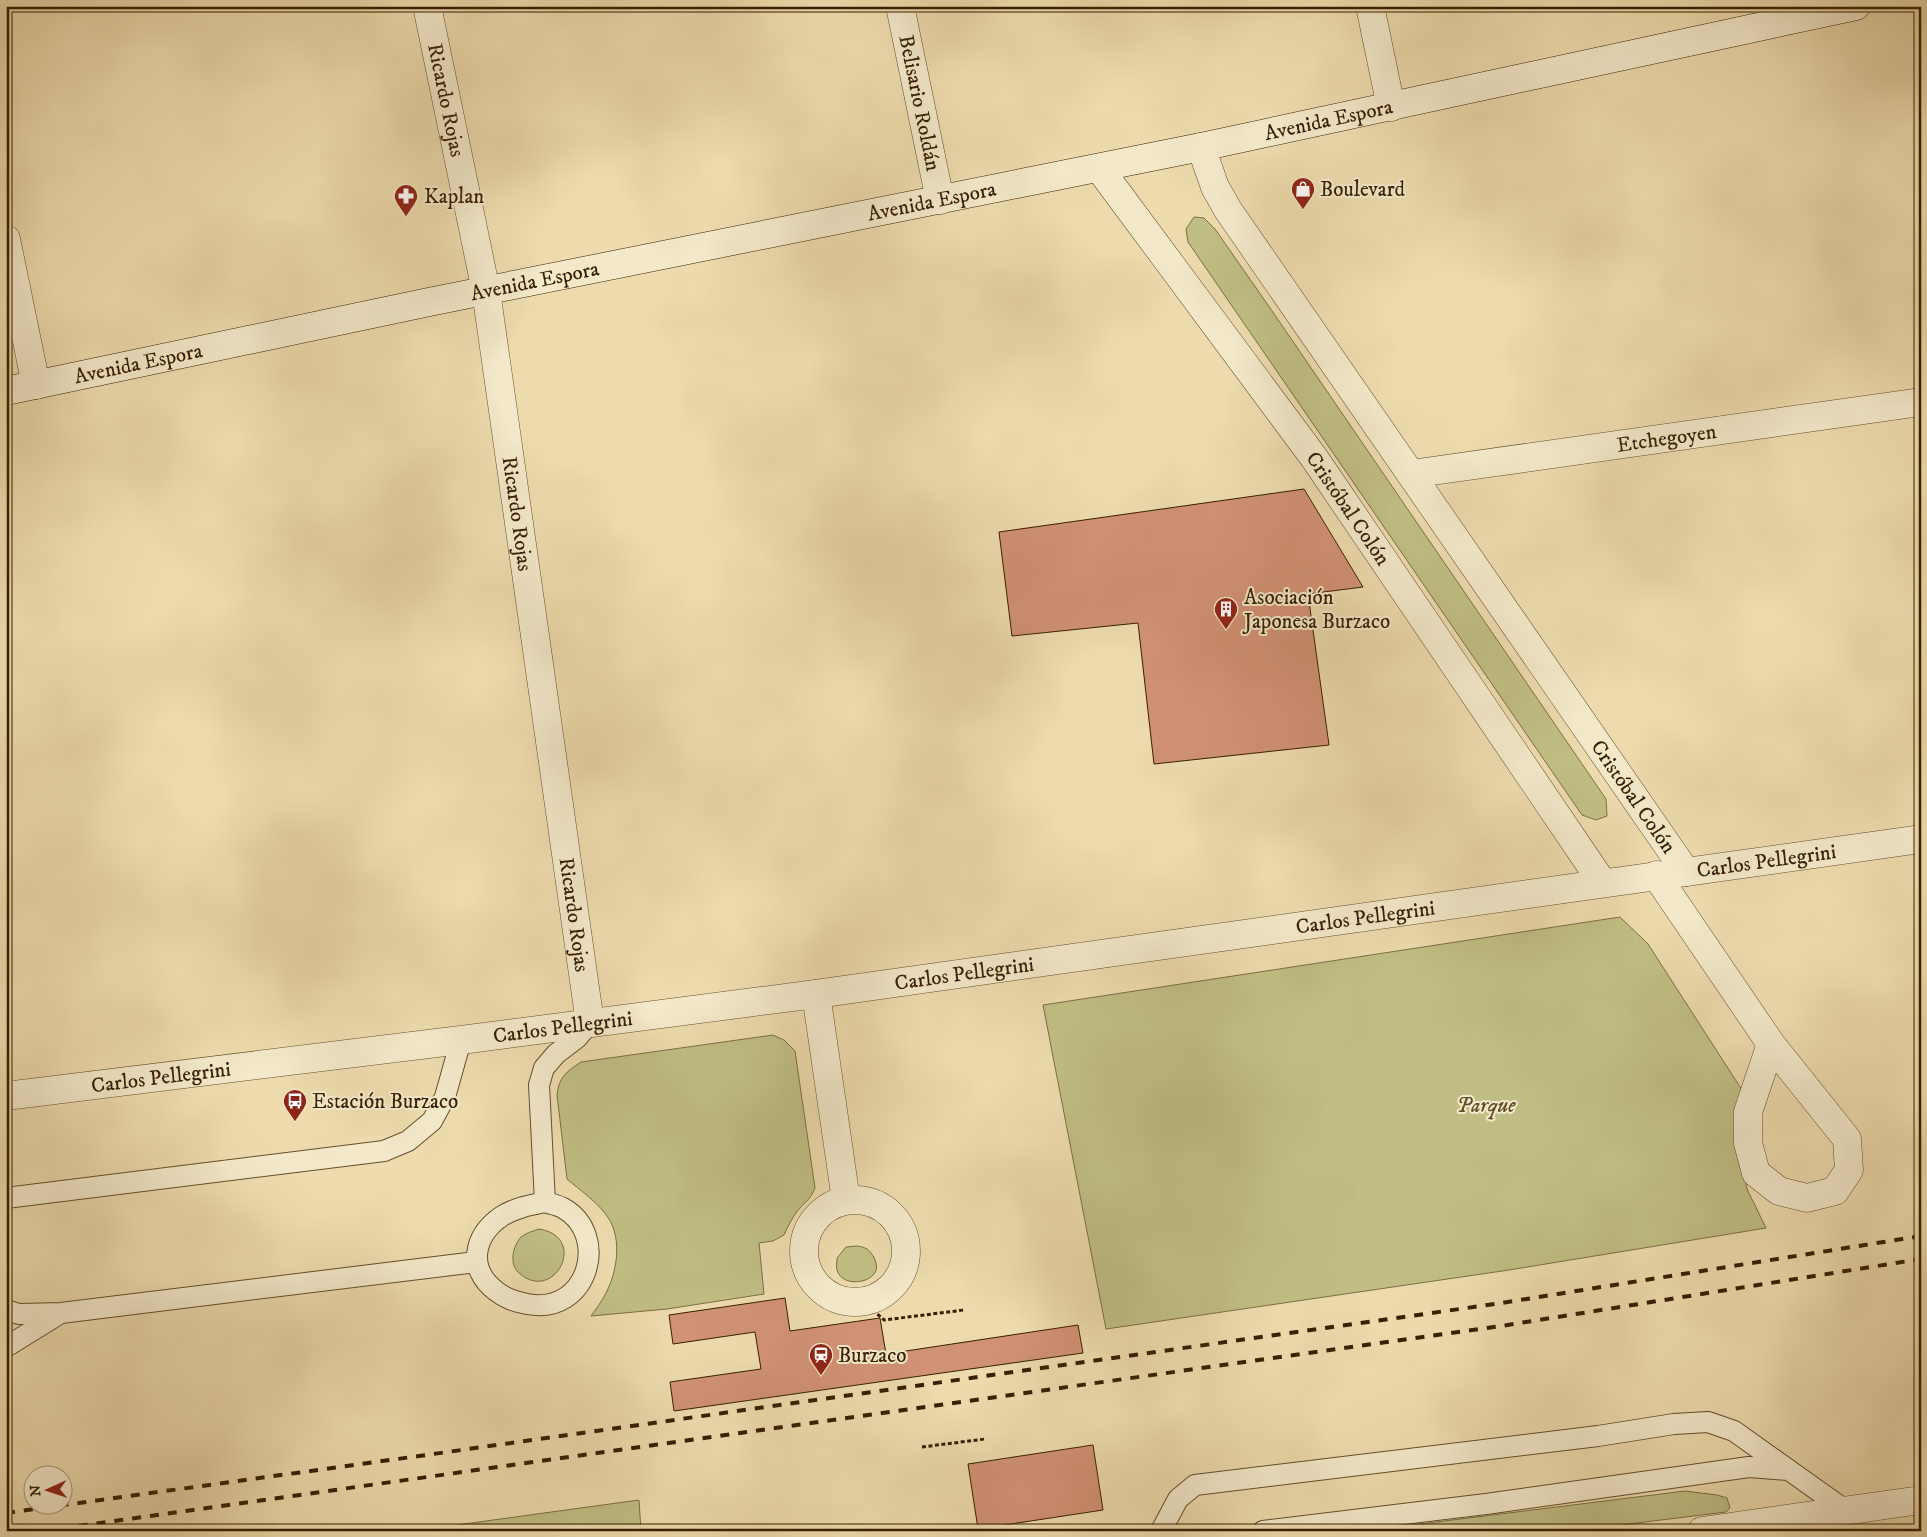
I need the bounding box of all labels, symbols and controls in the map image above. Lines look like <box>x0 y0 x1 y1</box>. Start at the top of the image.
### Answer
street label: Belisario Roldán <box>892 33 946 174</box>
street label: Ricardo Rojas <box>421 41 470 159</box>
street label: Avenida Espora <box>1262 94 1395 147</box>
street label: Avenida Espora <box>865 176 999 228</box>
shop icon: Boulevard <box>1290 176 1316 210</box>
place label: Boulevard <box>1320 177 1405 203</box>
pharmacy icon: Kaplan <box>393 183 419 217</box>
place label: Kaplan <box>424 184 484 210</box>
street label: Avenida Espora <box>468 256 601 307</box>
street label: Avenida Espora <box>72 338 205 390</box>
street label: Etchegoyen <box>1615 419 1718 459</box>
street label: Cristóbal Colón <box>1300 447 1396 571</box>
street label: Ricardo Rojas <box>496 455 538 573</box>
place label: Asociación Japonesa Burzaco <box>1242 585 1390 635</box>
building icon: Asociación Japonesa Burzaco <box>1213 596 1239 630</box>
street label: Cristóbal Colón <box>1585 735 1681 859</box>
street label: Carlos Pellegrini <box>1695 839 1838 884</box>
street label: Ricardo Rojas <box>553 856 595 974</box>
street label: Carlos Pellegrini <box>1294 895 1437 941</box>
street label: Carlos Pellegrini <box>893 952 1036 997</box>
street label: Carlos Pellegrini <box>492 1006 634 1050</box>
street label: Carlos Pellegrini <box>90 1056 232 1099</box>
bus stop icon: Estación Burzaco <box>282 1088 308 1122</box>
place label: Estación Burzaco <box>312 1089 458 1115</box>
park label: Parque <box>1457 1093 1516 1120</box>
station icon: Burzaco <box>808 1342 834 1376</box>
place label: Burzaco <box>838 1343 907 1369</box>
north arrow <box>22 1464 72 1514</box>
text: N <box>27 1484 45 1497</box>

